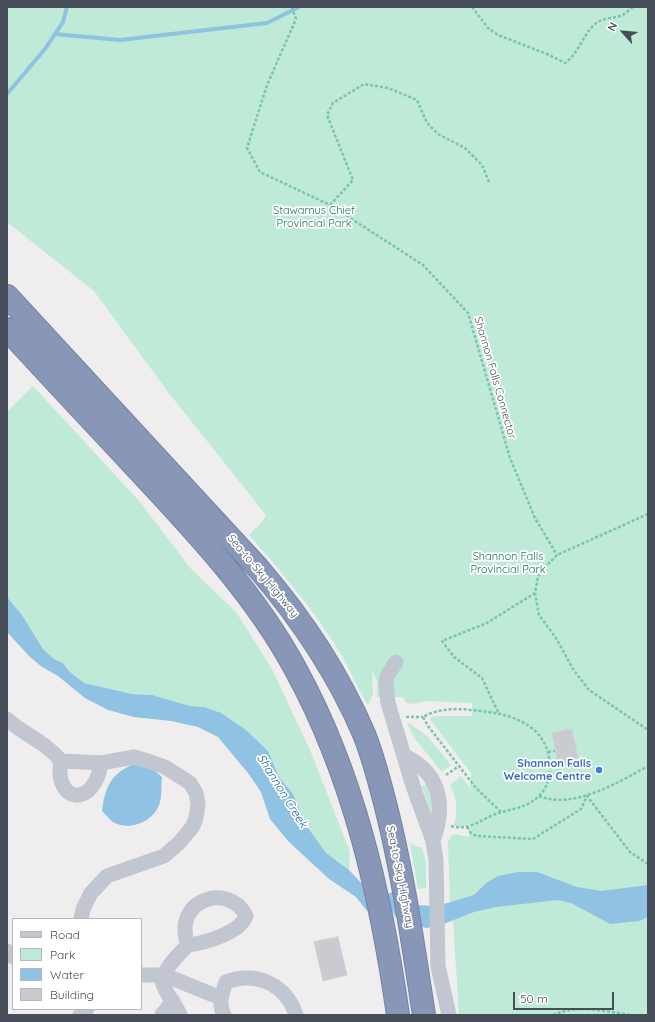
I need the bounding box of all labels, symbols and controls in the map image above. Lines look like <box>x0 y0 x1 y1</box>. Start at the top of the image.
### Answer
north arrow <box>603 12 643 52</box>
text: N <box>604 20 620 33</box>
park label: Stawamus Chief Provincial Park <box>273 204 355 230</box>
street label: Shannon Falls Connector <box>471 315 519 441</box>
street label: Sea-to-Sky Highway <box>225 532 301 620</box>
park label: Shannon Falls Provincial Park <box>470 550 546 576</box>
water label: Shannon Creek <box>254 751 310 831</box>
place label: Shannon Falls Welcome Centre <box>504 757 591 783</box>
marker: Shannon Falls Welcome Centre <box>594 765 604 775</box>
street label: Sea-to-Sky Highway <box>384 825 416 929</box>
legend <box>12 918 142 1010</box>
text: Road <box>50 927 80 942</box>
text: Park <box>50 947 75 962</box>
text: Water <box>50 967 84 982</box>
scale bar <box>515 984 616 1010</box>
text: Building <box>50 987 94 1002</box>
text: 50 m <box>520 991 548 1006</box>

